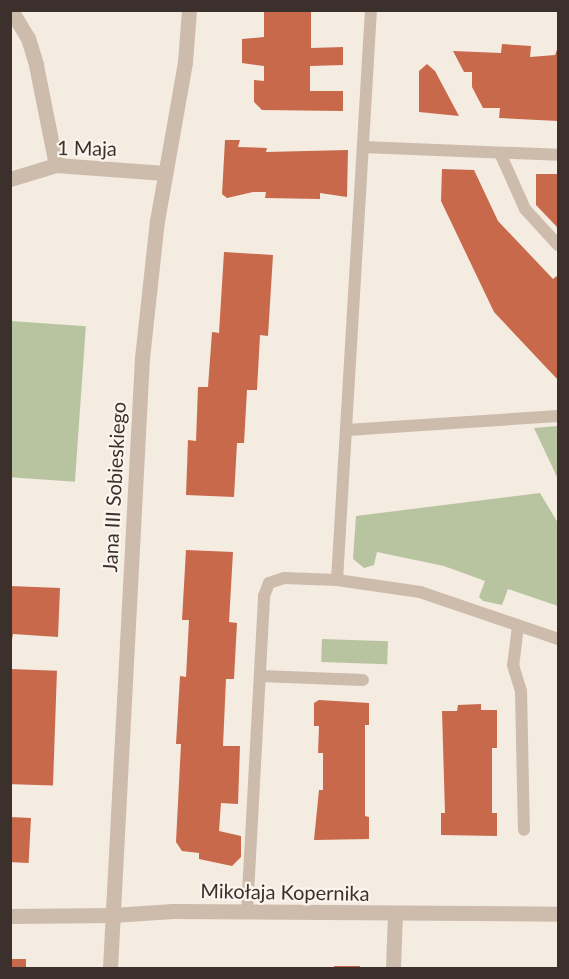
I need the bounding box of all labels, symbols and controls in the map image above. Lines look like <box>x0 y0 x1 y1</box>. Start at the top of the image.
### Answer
street label: 1 Maja <box>57 135 117 161</box>
street label: Jana III Sobieskiego <box>98 401 130 573</box>
street label: Mikołaja Kopernika <box>200 879 370 905</box>

